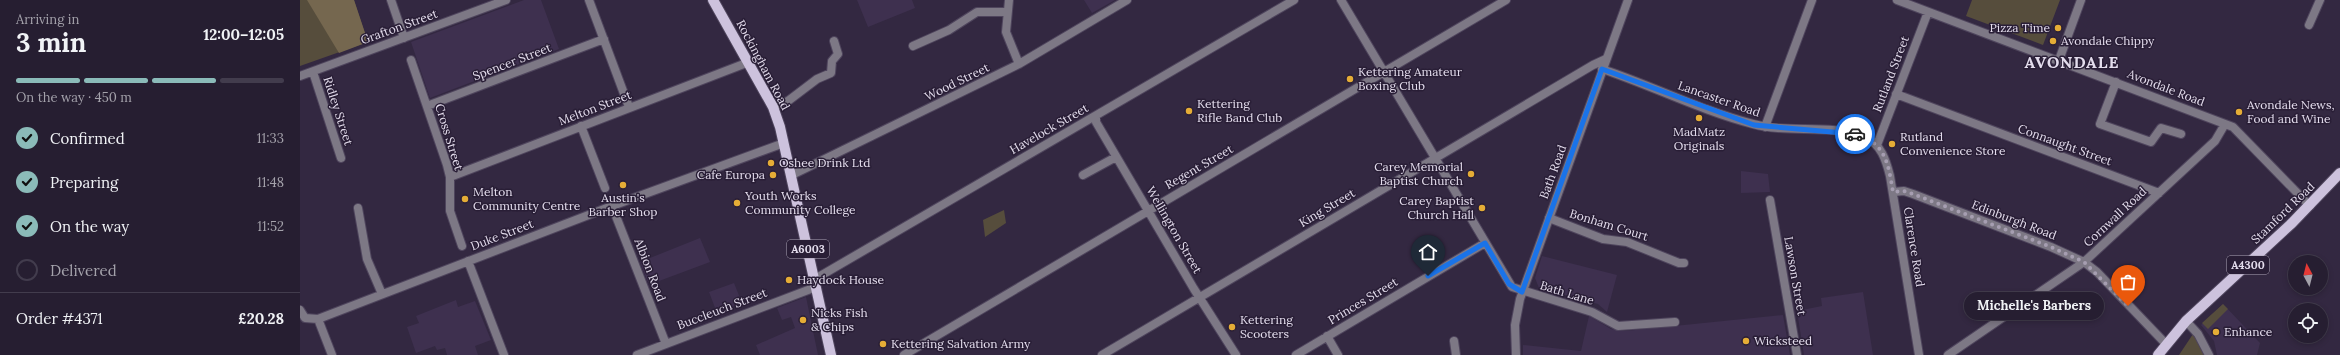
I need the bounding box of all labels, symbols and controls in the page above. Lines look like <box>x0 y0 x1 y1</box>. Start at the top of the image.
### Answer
street label: Grafton Street <box>358 6 440 47</box>
text: Arriving in <box>16 11 79 28</box>
street label: Rockingham Road <box>733 17 794 112</box>
place label: Pizza Time <box>1990 20 2050 35</box>
marker: Pizza Time <box>2053 23 2063 33</box>
text: 12:00–12:05 <box>203 25 284 44</box>
text: 3 min <box>16 26 86 59</box>
street label: Rutland Street <box>1869 33 1912 114</box>
place label: Avondale Chippy <box>2060 33 2155 48</box>
marker: Avondale Chippy <box>2048 36 2058 46</box>
street label: Spencer Street <box>470 40 554 83</box>
district label: AVONDALE <box>2025 52 2119 72</box>
street label: Wood Street <box>922 59 992 104</box>
place label: Kettering Amateur Boxing Club <box>1358 64 1463 93</box>
street label: Avondale Road <box>2124 66 2207 109</box>
marker: Kettering Amateur Boxing Club <box>1345 74 1355 84</box>
street label: Ridley Street <box>320 75 357 147</box>
street label: Lancaster Road <box>1676 77 1762 120</box>
street label: Melton Street <box>556 87 634 128</box>
text: On the way · 450 m <box>16 89 132 106</box>
place label: Kettering Rifle Band Club <box>1197 96 1282 125</box>
place label: Avondale News, Food and Wine <box>2246 97 2335 126</box>
street label: Havelock Street <box>1007 100 1091 157</box>
street label: Cross Street <box>432 102 467 172</box>
marker: Kettering Rifle Band Club <box>1184 106 1194 116</box>
marker: Avondale News, Food and Wine <box>2234 107 2244 117</box>
marker: MadMatz Originals <box>1694 113 1704 123</box>
courier <box>1835 114 1875 154</box>
street label: Connaught Street <box>2016 121 2115 169</box>
icon: car <box>1844 123 1866 145</box>
place label: MadMatz Originals <box>1673 124 1725 153</box>
icon: check <box>16 127 38 149</box>
text: Confirmed <box>50 129 125 148</box>
place label: Rutland Convenience Store <box>1900 129 2006 158</box>
text: 11:33 <box>257 130 284 147</box>
marker: Rutland Convenience Store <box>1887 139 1897 149</box>
street label: Regent Street <box>1162 141 1236 192</box>
street label: Bath Road <box>1536 143 1569 201</box>
place label: Oshee Drink Ltd <box>779 155 871 170</box>
marker: Oshee Drink Ltd <box>766 158 776 168</box>
place label: Carey Memorial Baptist Church <box>1374 159 1463 188</box>
place label: Cafe Europa <box>697 167 765 182</box>
marker: Carey Memorial Baptist Church <box>1466 169 1476 179</box>
marker: Cafe Europa <box>768 170 778 180</box>
icon: check <box>16 171 38 193</box>
text: Preparing <box>50 173 118 192</box>
text: 11:48 <box>257 174 284 191</box>
street label: Stamford Road <box>2248 179 2318 247</box>
marker: Austin's Barber Shop <box>618 180 628 190</box>
place label: Melton Community Centre <box>473 184 581 213</box>
street label: Wellington Street <box>1143 184 1206 276</box>
street label: Cornwall Road <box>2080 184 2149 250</box>
street label: King Street <box>1296 185 1358 230</box>
place label: Youth Works Community College <box>744 188 856 217</box>
place label: Austin's Barber Shop <box>589 190 657 219</box>
place label: Carey Baptist Church Hall <box>1399 193 1474 222</box>
marker: Melton Community Centre <box>460 194 470 204</box>
street label: Edinburgh Road <box>1970 196 2059 243</box>
marker: Youth Works Community College <box>732 198 742 208</box>
marker: Carey Baptist Church Hall <box>1477 203 1487 213</box>
street label: Bonham Court <box>1568 205 1651 244</box>
street label: Clarence Road <box>1901 206 1928 288</box>
icon: check <box>16 215 38 237</box>
street label: Duke Street <box>468 216 536 253</box>
text: On the way <box>50 217 129 236</box>
text: 11:52 <box>257 218 284 235</box>
street label: Albion Road <box>631 235 669 304</box>
pin <box>1411 235 1445 276</box>
street label: Lawson Street <box>1781 235 1810 317</box>
road number: A6003 <box>787 240 829 258</box>
icon: home <box>1417 241 1439 263</box>
north arrow <box>2288 255 2328 295</box>
map controls <box>2288 255 2328 343</box>
road number: A4300 <box>2227 256 2269 274</box>
text: Delivered <box>50 261 117 280</box>
pin <box>2111 265 2145 306</box>
icon: bag <box>2117 271 2139 293</box>
place label: Haydock House <box>797 272 885 287</box>
street label: Princes Street <box>1325 274 1401 327</box>
marker: Haydock House <box>784 275 794 285</box>
street label: Bath Lane <box>1538 277 1596 308</box>
street label: Buccleuch Street <box>675 284 769 333</box>
callout: Michelle's Barbers <box>1964 292 2104 320</box>
text: Michelle's Barbers <box>1977 297 2091 314</box>
button: locate <box>2288 303 2328 343</box>
place label: Nicks Fish & Chips <box>811 305 868 334</box>
text: Order #4371 <box>16 309 103 328</box>
text: £20.28 <box>238 309 284 328</box>
place label: Kettering Scooters <box>1240 312 1293 341</box>
marker: Nicks Fish & Chips <box>798 315 808 325</box>
marker: Kettering Scooters <box>1227 322 1237 332</box>
place label: Enhance <box>2224 324 2273 339</box>
marker: Enhance <box>2211 327 2221 337</box>
place label: Wicksteed <box>1754 333 1812 348</box>
place label: Kettering Salvation Army <box>891 336 1031 351</box>
marker: Wicksteed <box>1741 336 1751 346</box>
marker: Kettering Salvation Army <box>878 339 888 349</box>

